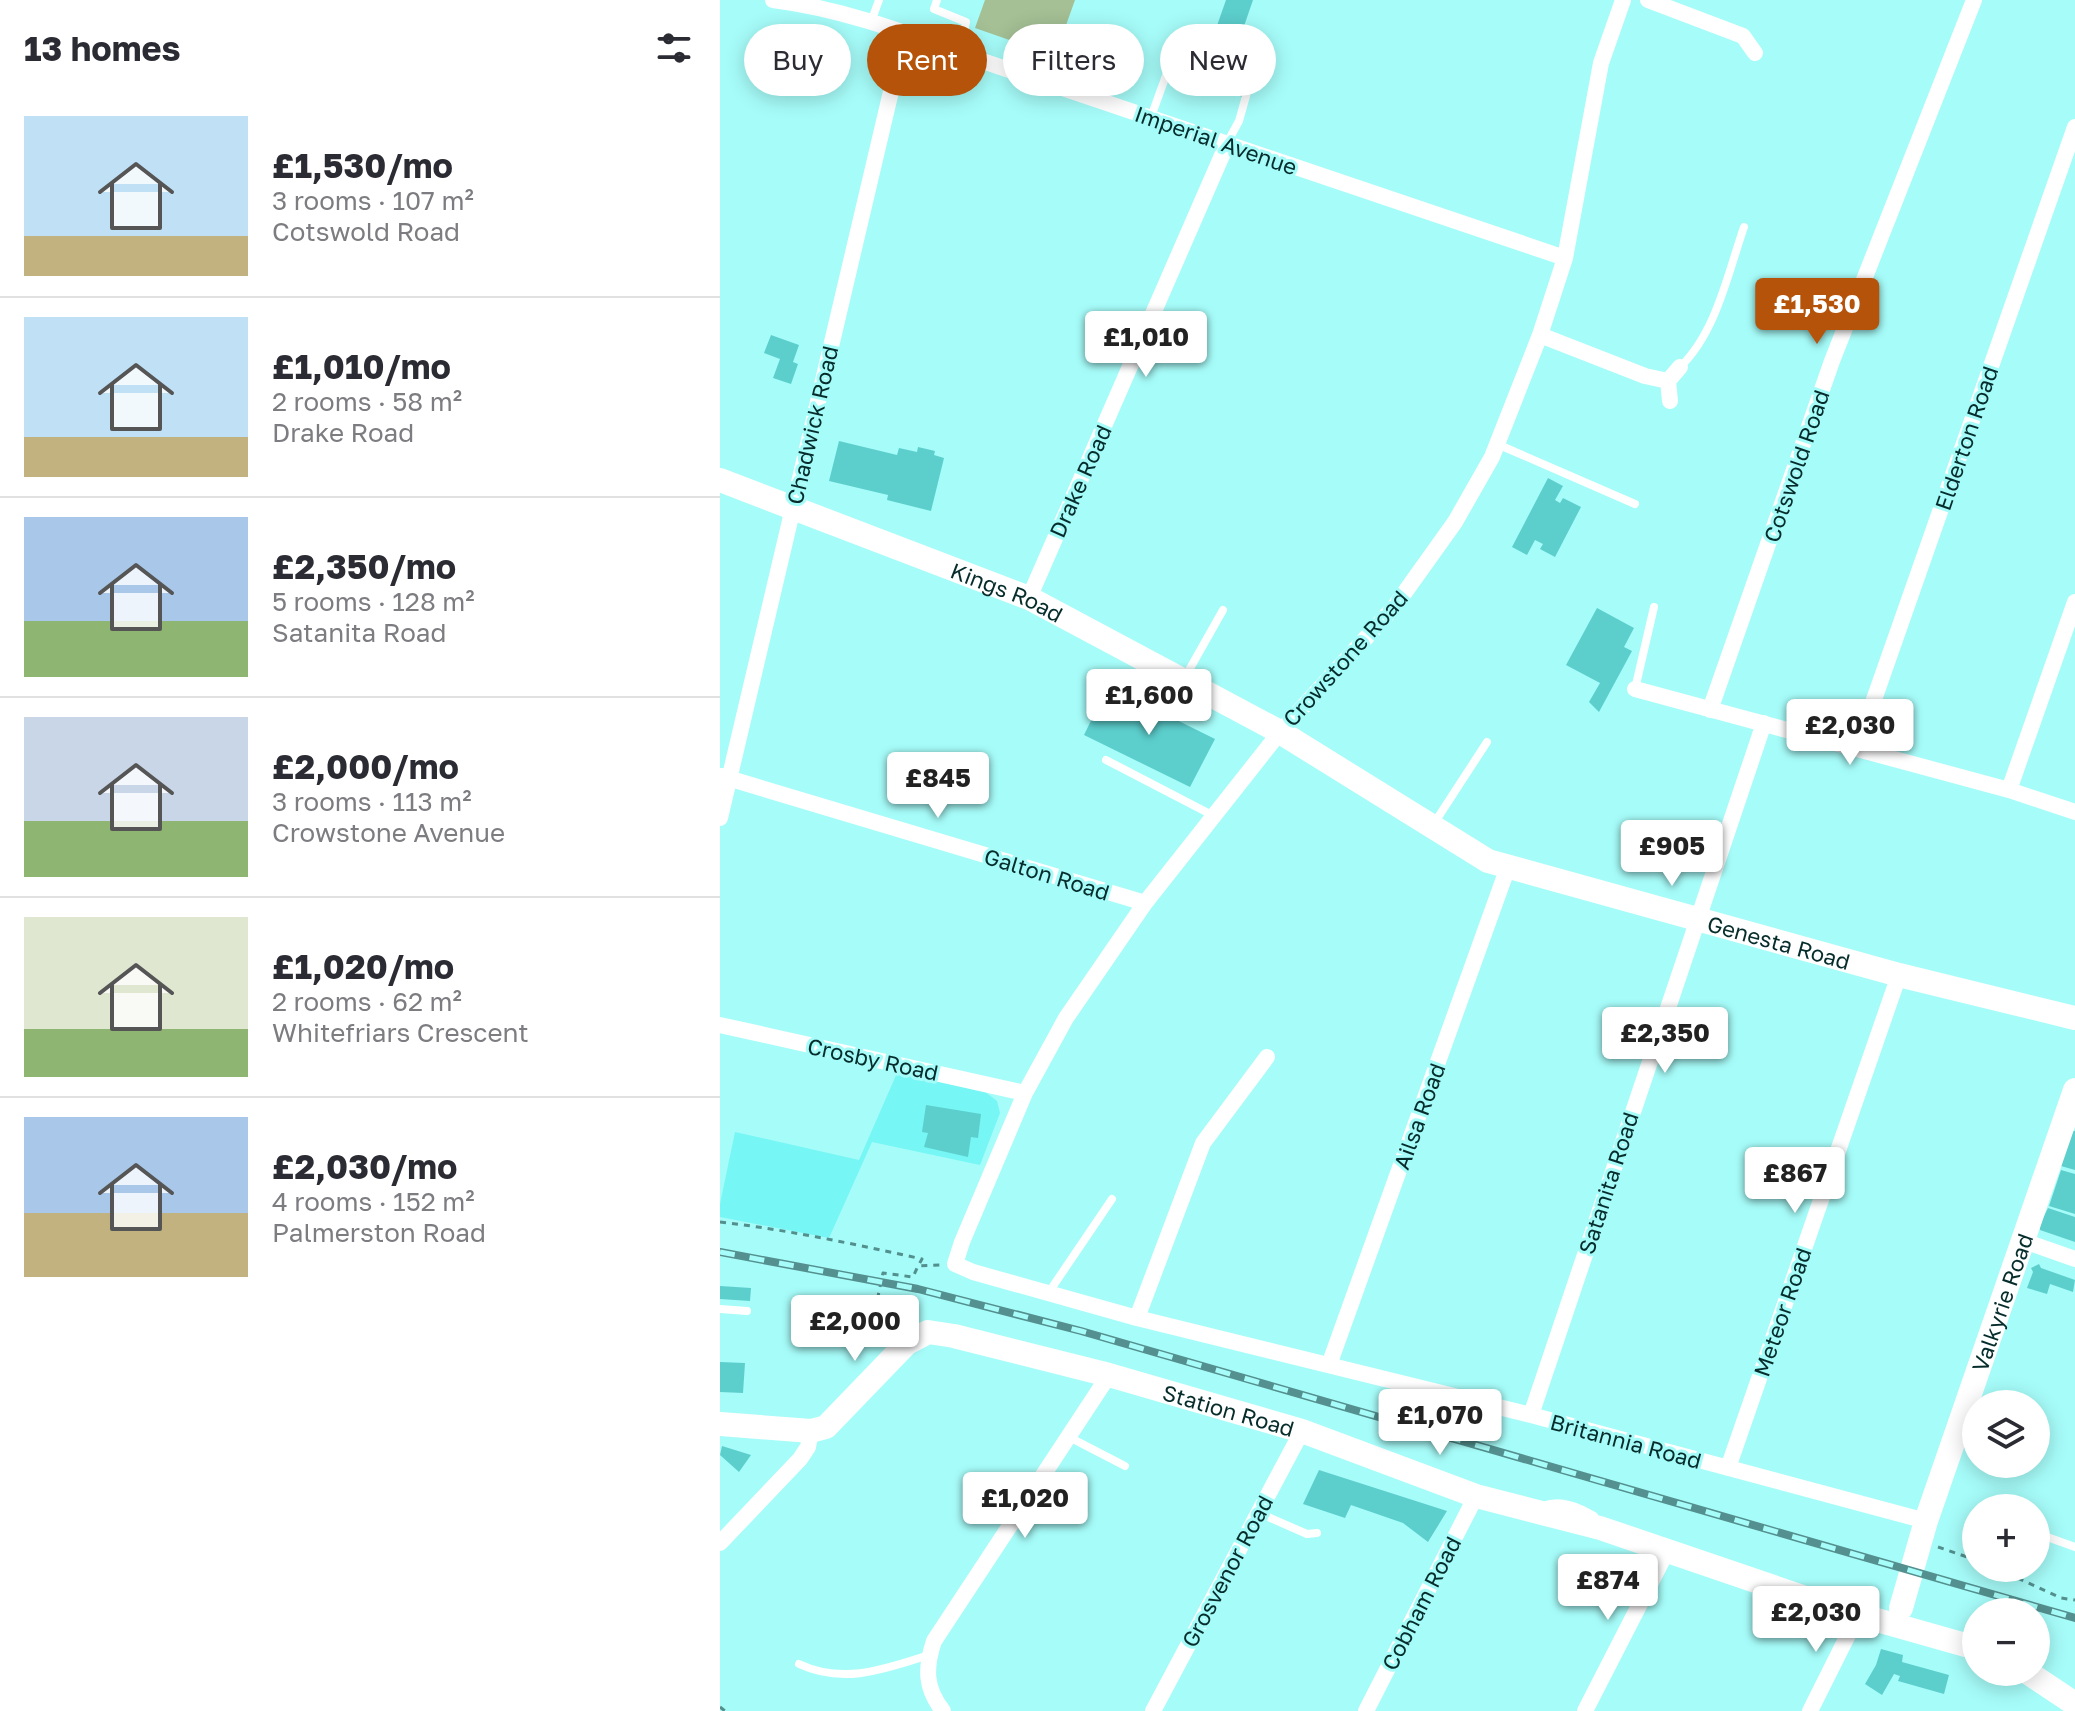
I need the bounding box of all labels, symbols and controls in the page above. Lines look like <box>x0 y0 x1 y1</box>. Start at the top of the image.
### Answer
chip: Buy <box>744 24 851 96</box>
chip: Rent <box>867 24 987 96</box>
chip: Filters <box>1003 24 1144 96</box>
chip: New <box>1160 24 1276 96</box>
icon: filters <box>652 26 696 70</box>
text: 13 homes <box>24 28 181 68</box>
street label: Imperial Avenue <box>1131 100 1301 180</box>
text: £1,530/mo <box>272 145 453 185</box>
icon: home <box>88 148 184 244</box>
text: 3 rooms · 107 m² <box>272 185 474 216</box>
text: Cotswold Road <box>272 216 460 247</box>
pin: £1,530 <box>1752 278 1882 346</box>
text: £1,530 <box>1773 288 1861 319</box>
pin: £1,010 <box>1081 311 1211 379</box>
text: £1,010 <box>1103 321 1189 352</box>
street label: Chadwick Road <box>781 343 843 507</box>
text: £1,010/mo <box>272 346 451 386</box>
icon: home <box>88 349 184 445</box>
street label: Elderton Road <box>1929 362 2003 514</box>
text: 2 rooms · 58 m² <box>272 386 462 417</box>
street label: Cotswold Road <box>1757 386 1835 546</box>
text: Drake Road <box>272 417 414 448</box>
street label: Drake Road <box>1043 421 1117 541</box>
text: £2,350/mo <box>272 546 456 586</box>
icon: home <box>88 549 184 645</box>
street label: Kings Road <box>947 556 1068 627</box>
street label: Crowstone Road <box>1277 585 1413 731</box>
text: 5 rooms · 128 m² <box>272 586 475 617</box>
text: Satanita Road <box>272 617 446 648</box>
pin: £1,600 <box>1084 669 1214 737</box>
text: £1,600 <box>1104 679 1194 710</box>
pin: £2,030 <box>1785 699 1915 767</box>
text: £2,030 <box>1804 709 1896 740</box>
text: £2,000/mo <box>272 746 459 786</box>
icon: home <box>88 749 184 845</box>
pin: £845 <box>891 752 985 820</box>
text: £845 <box>905 762 971 793</box>
text: 3 rooms · 113 m² <box>272 786 472 817</box>
text: Crowstone Avenue <box>272 817 505 848</box>
pin: £905 <box>1625 820 1719 888</box>
text: £905 <box>1639 830 1705 861</box>
street label: Galton Road <box>981 842 1113 906</box>
street label: Genesta Road <box>1705 909 1853 974</box>
text: £1,020/mo <box>272 946 454 986</box>
icon: home <box>88 949 184 1045</box>
text: 2 rooms · 62 m² <box>272 986 462 1017</box>
pin: £2,350 <box>1600 1007 1730 1075</box>
text: Whitefriars Crescent <box>272 1017 529 1048</box>
text: £2,350 <box>1620 1017 1710 1048</box>
street label: Crosby Road <box>805 1032 941 1086</box>
street label: Ailsa Road <box>1387 1059 1451 1173</box>
street label: Satanita Road <box>1572 1109 1644 1257</box>
text: £2,030/mo <box>272 1146 457 1186</box>
pin: £867 <box>1748 1147 1842 1215</box>
icon: home <box>88 1149 184 1245</box>
text: £867 <box>1763 1157 1827 1188</box>
text: 4 rooms · 152 m² <box>272 1186 475 1217</box>
text: Palmerston Road <box>272 1217 486 1248</box>
street label: Valkyrie Road <box>1965 1229 2038 1375</box>
street label: Meteor Road <box>1747 1244 1817 1380</box>
pin: £2,000 <box>790 1295 920 1363</box>
text: £2,000 <box>809 1305 901 1336</box>
street label: Station Road <box>1160 1378 1298 1442</box>
pin: £1,070 <box>1375 1389 1505 1457</box>
map controls <box>1962 1390 2050 1686</box>
button: layers <box>1962 1390 2050 1478</box>
text: £1,070 <box>1397 1399 1483 1430</box>
street label: Britannia Road <box>1548 1408 1704 1474</box>
pin: £1,020 <box>960 1472 1090 1540</box>
text: £1,020 <box>981 1482 1069 1513</box>
street label: Grosvenor Road <box>1176 1490 1278 1652</box>
button: + <box>1962 1494 2050 1582</box>
street label: Cobham Road <box>1376 1532 1466 1674</box>
pin: £874 <box>1561 1554 1655 1622</box>
text: £874 <box>1576 1564 1640 1595</box>
pin: £2,030 <box>1751 1586 1881 1654</box>
text: £2,030 <box>1770 1596 1862 1627</box>
button: − <box>1962 1598 2050 1686</box>

